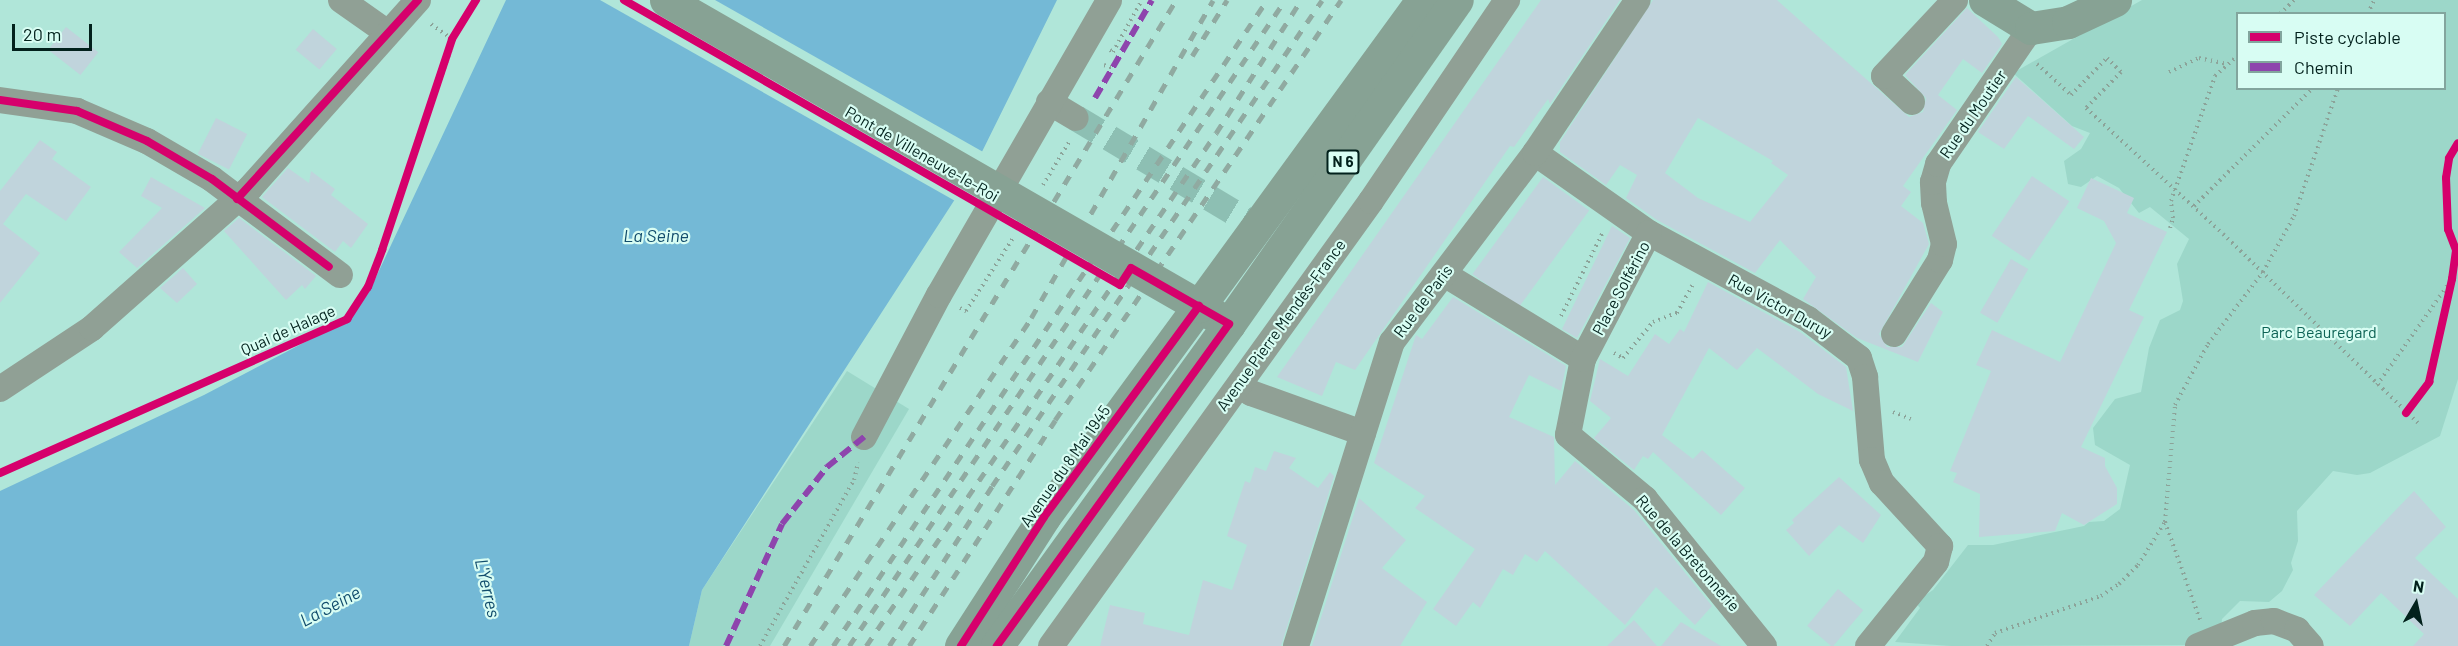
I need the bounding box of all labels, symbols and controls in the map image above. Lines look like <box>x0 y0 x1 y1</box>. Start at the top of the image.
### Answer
scale bar <box>15 12 94 50</box>
legend <box>2236 12 2446 90</box>
text: 20 m <box>23 23 61 45</box>
text: Piste cyclable <box>2294 26 2401 48</box>
text: Chemin <box>2294 56 2353 78</box>
street label: Rue du Moutier <box>1935 66 2011 162</box>
street label: Pont de Villeneuve-le-Roi <box>842 102 1002 206</box>
road number: N 6 <box>1325 150 1361 174</box>
water label: La Seine <box>623 224 689 246</box>
street label: Avenue Pierre Mendès-France <box>1212 236 1350 414</box>
street label: Place Solférino <box>1588 238 1654 338</box>
street label: Rue de Paris <box>1390 261 1456 341</box>
street label: Rue Victor Duruy <box>1725 270 1835 342</box>
street label: Quai de Halage <box>238 301 338 359</box>
park label: Parc Beauregard <box>2261 322 2377 342</box>
street label: Avenue du 8 Mai 1945 <box>1016 402 1114 530</box>
street label: Rue de la Bretonnerie <box>1632 491 1744 615</box>
water label: L'Yerres <box>471 556 505 620</box>
north arrow <box>2386 574 2446 634</box>
text: N <box>2412 576 2426 596</box>
water label: La Seine <box>296 581 364 631</box>

